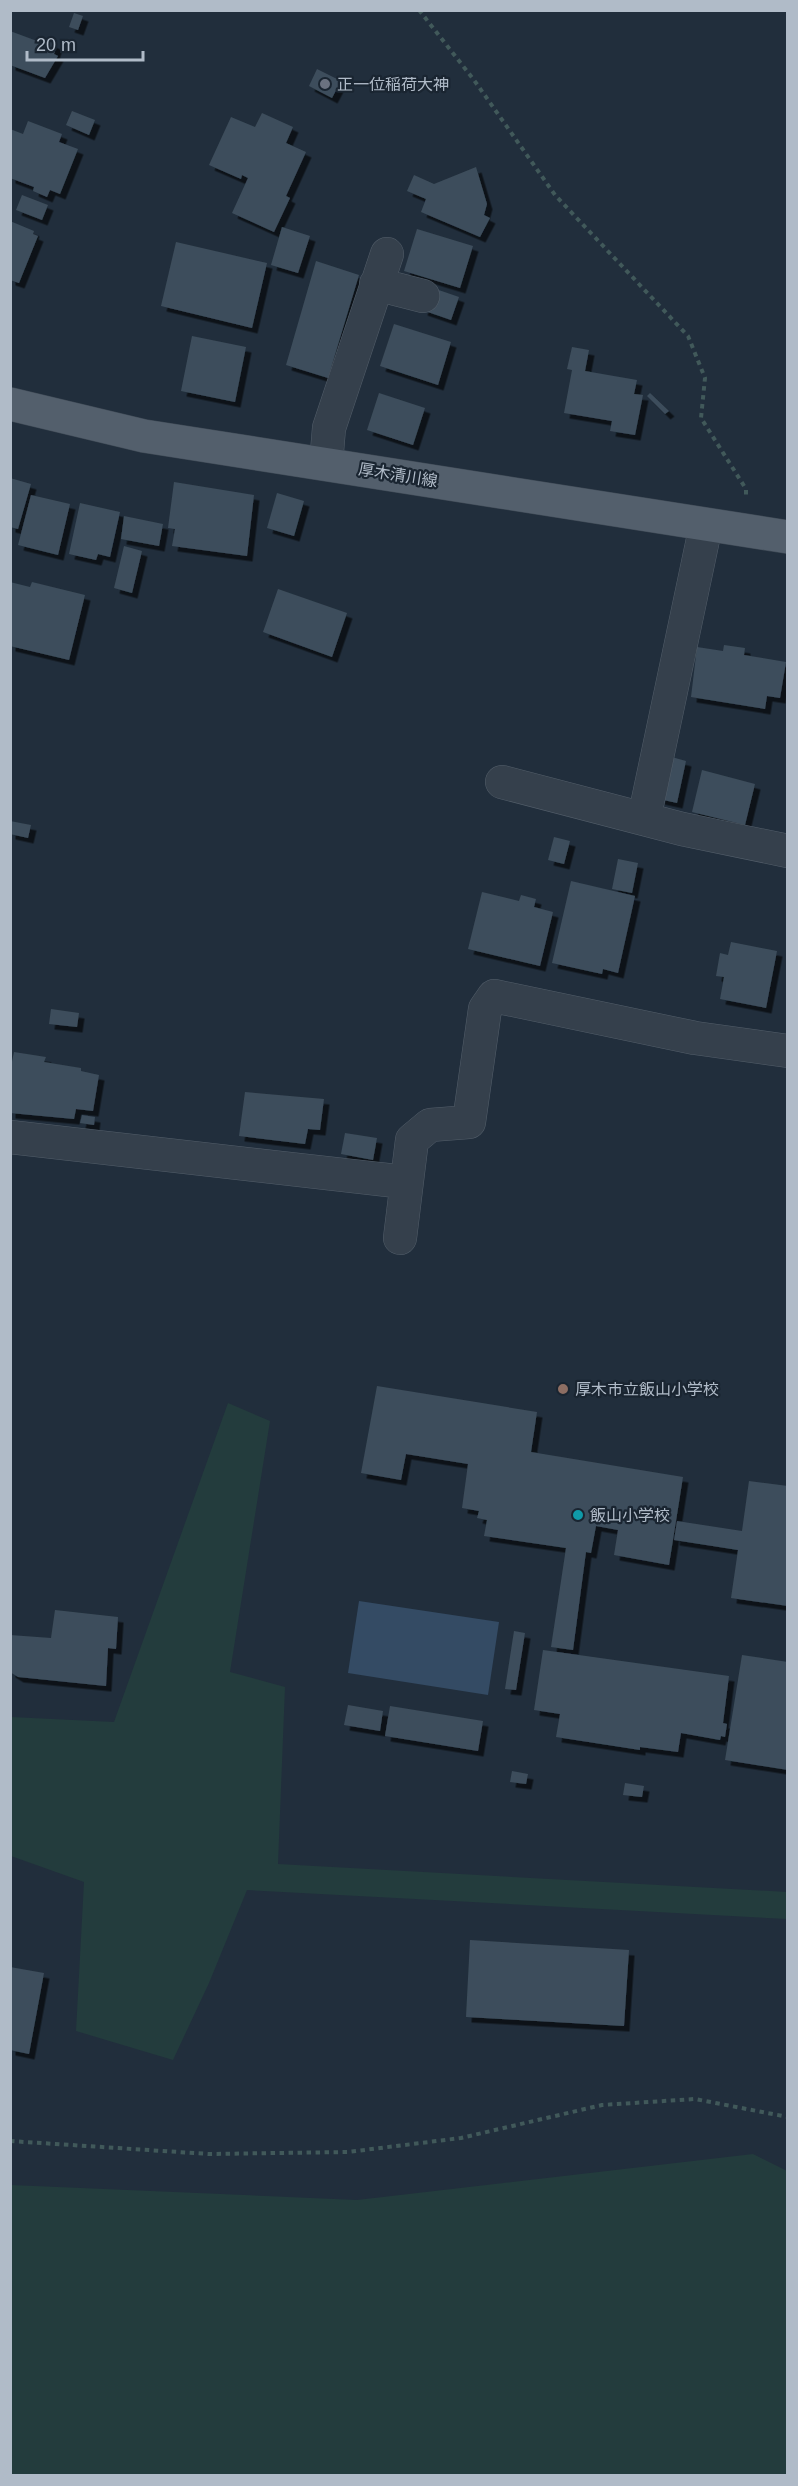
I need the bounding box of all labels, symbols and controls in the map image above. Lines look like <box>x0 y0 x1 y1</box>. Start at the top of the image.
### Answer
scale bar <box>27 24 142 62</box>
text: 20 m <box>36 35 76 55</box>
place label: 正一位稲荷大神 <box>337 76 449 93</box>
marker: 正一位稲荷大神 <box>318 77 332 91</box>
street label: 厚木清川線 <box>357 460 439 490</box>
place label: 厚木市立飯山小学校 <box>575 1381 719 1398</box>
marker: 厚木市立飯山小学校 <box>556 1382 570 1396</box>
place label: 飯山小学校 <box>590 1507 670 1524</box>
marker: 飯山小学校 <box>571 1508 585 1522</box>

